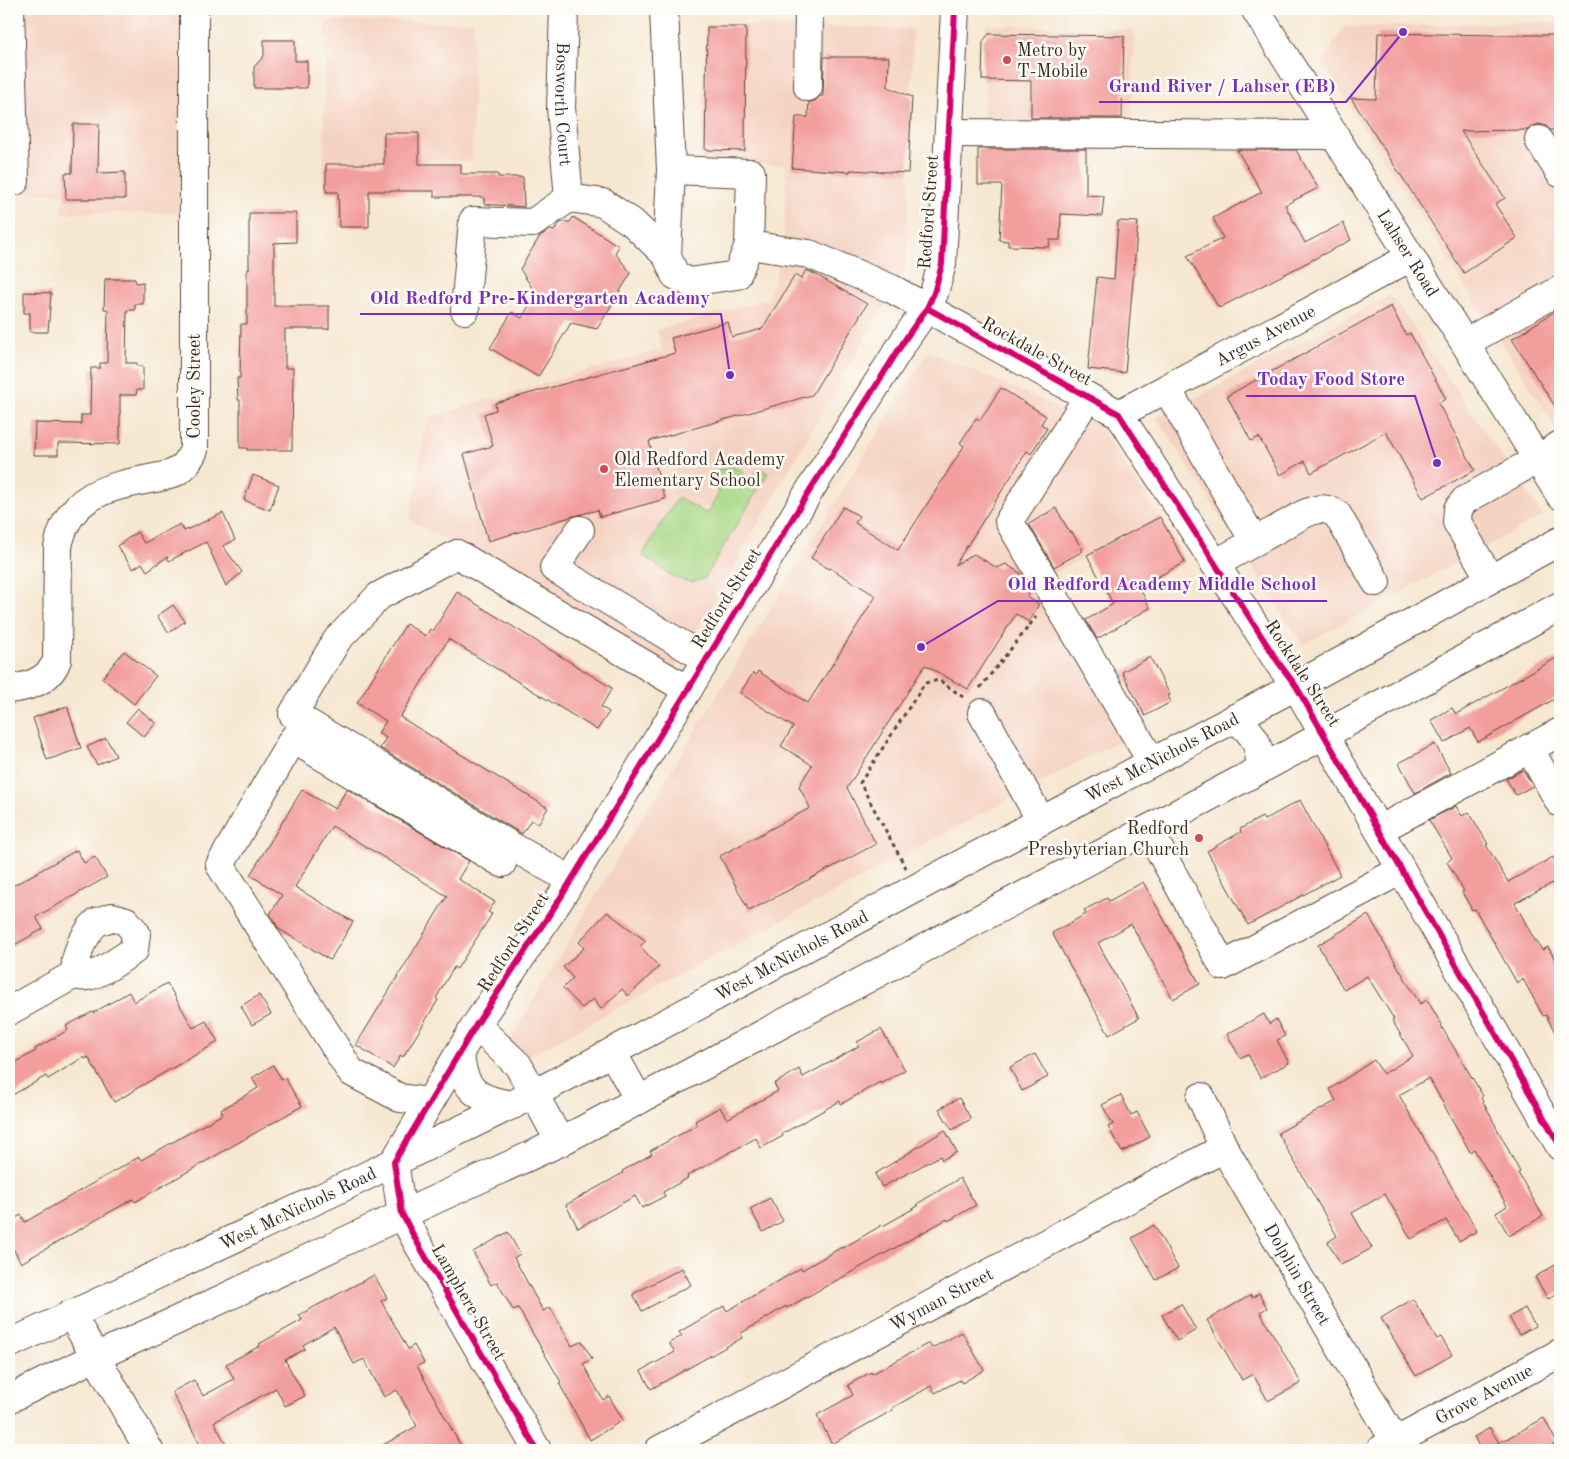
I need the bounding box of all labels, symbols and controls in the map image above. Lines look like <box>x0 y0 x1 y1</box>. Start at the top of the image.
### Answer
street label: Bosworth Court <box>551 42 574 167</box>
place label: Metro by T-Mobile <box>1017 42 1088 81</box>
marker: Metro by T-Mobile <box>1001 54 1013 66</box>
callout: Grand River / Lahser (EB) <box>1099 68 1346 102</box>
text: Grand River / Lahser (EB) <box>1109 78 1335 97</box>
street label: Redford Street <box>916 154 942 270</box>
street label: Lahser Road <box>1373 207 1441 300</box>
callout: Old Redford Pre-Kindergarten Academy <box>360 280 721 314</box>
text: Old Redford Pre-Kindergarten Academy <box>370 290 710 309</box>
street label: Argus Avenue <box>1213 302 1319 370</box>
street label: Rockdale Street <box>978 314 1095 390</box>
street label: Cooley Street <box>186 333 204 439</box>
callout: Today Food Store <box>1246 362 1415 396</box>
text: Today Food Store <box>1257 371 1405 390</box>
place label: Old Redford Academy Elementary School <box>614 451 786 490</box>
marker: Old Redford Academy Elementary School <box>598 463 610 475</box>
street label: Redford Street <box>689 545 765 652</box>
callout: Old Redford Academy Middle School <box>998 567 1327 601</box>
text: Old Redford Academy Middle School <box>1007 576 1317 595</box>
street label: Rockdale Street <box>1261 617 1343 730</box>
street label: West McNichols Road <box>1082 710 1242 806</box>
place label: Redford Presbyterian Church <box>1028 820 1189 859</box>
marker: Redford Presbyterian Church <box>1193 832 1205 844</box>
street label: Redford Street <box>475 889 553 996</box>
street label: West McNichols Road <box>712 908 872 1005</box>
street label: West McNichols Road <box>217 1164 379 1254</box>
street label: Dolphin Street <box>1260 1221 1333 1329</box>
street label: Lamphere Street <box>428 1241 509 1364</box>
street label: Wyman Street <box>887 1265 996 1335</box>
street label: Grove Avenue <box>1433 1361 1536 1428</box>

